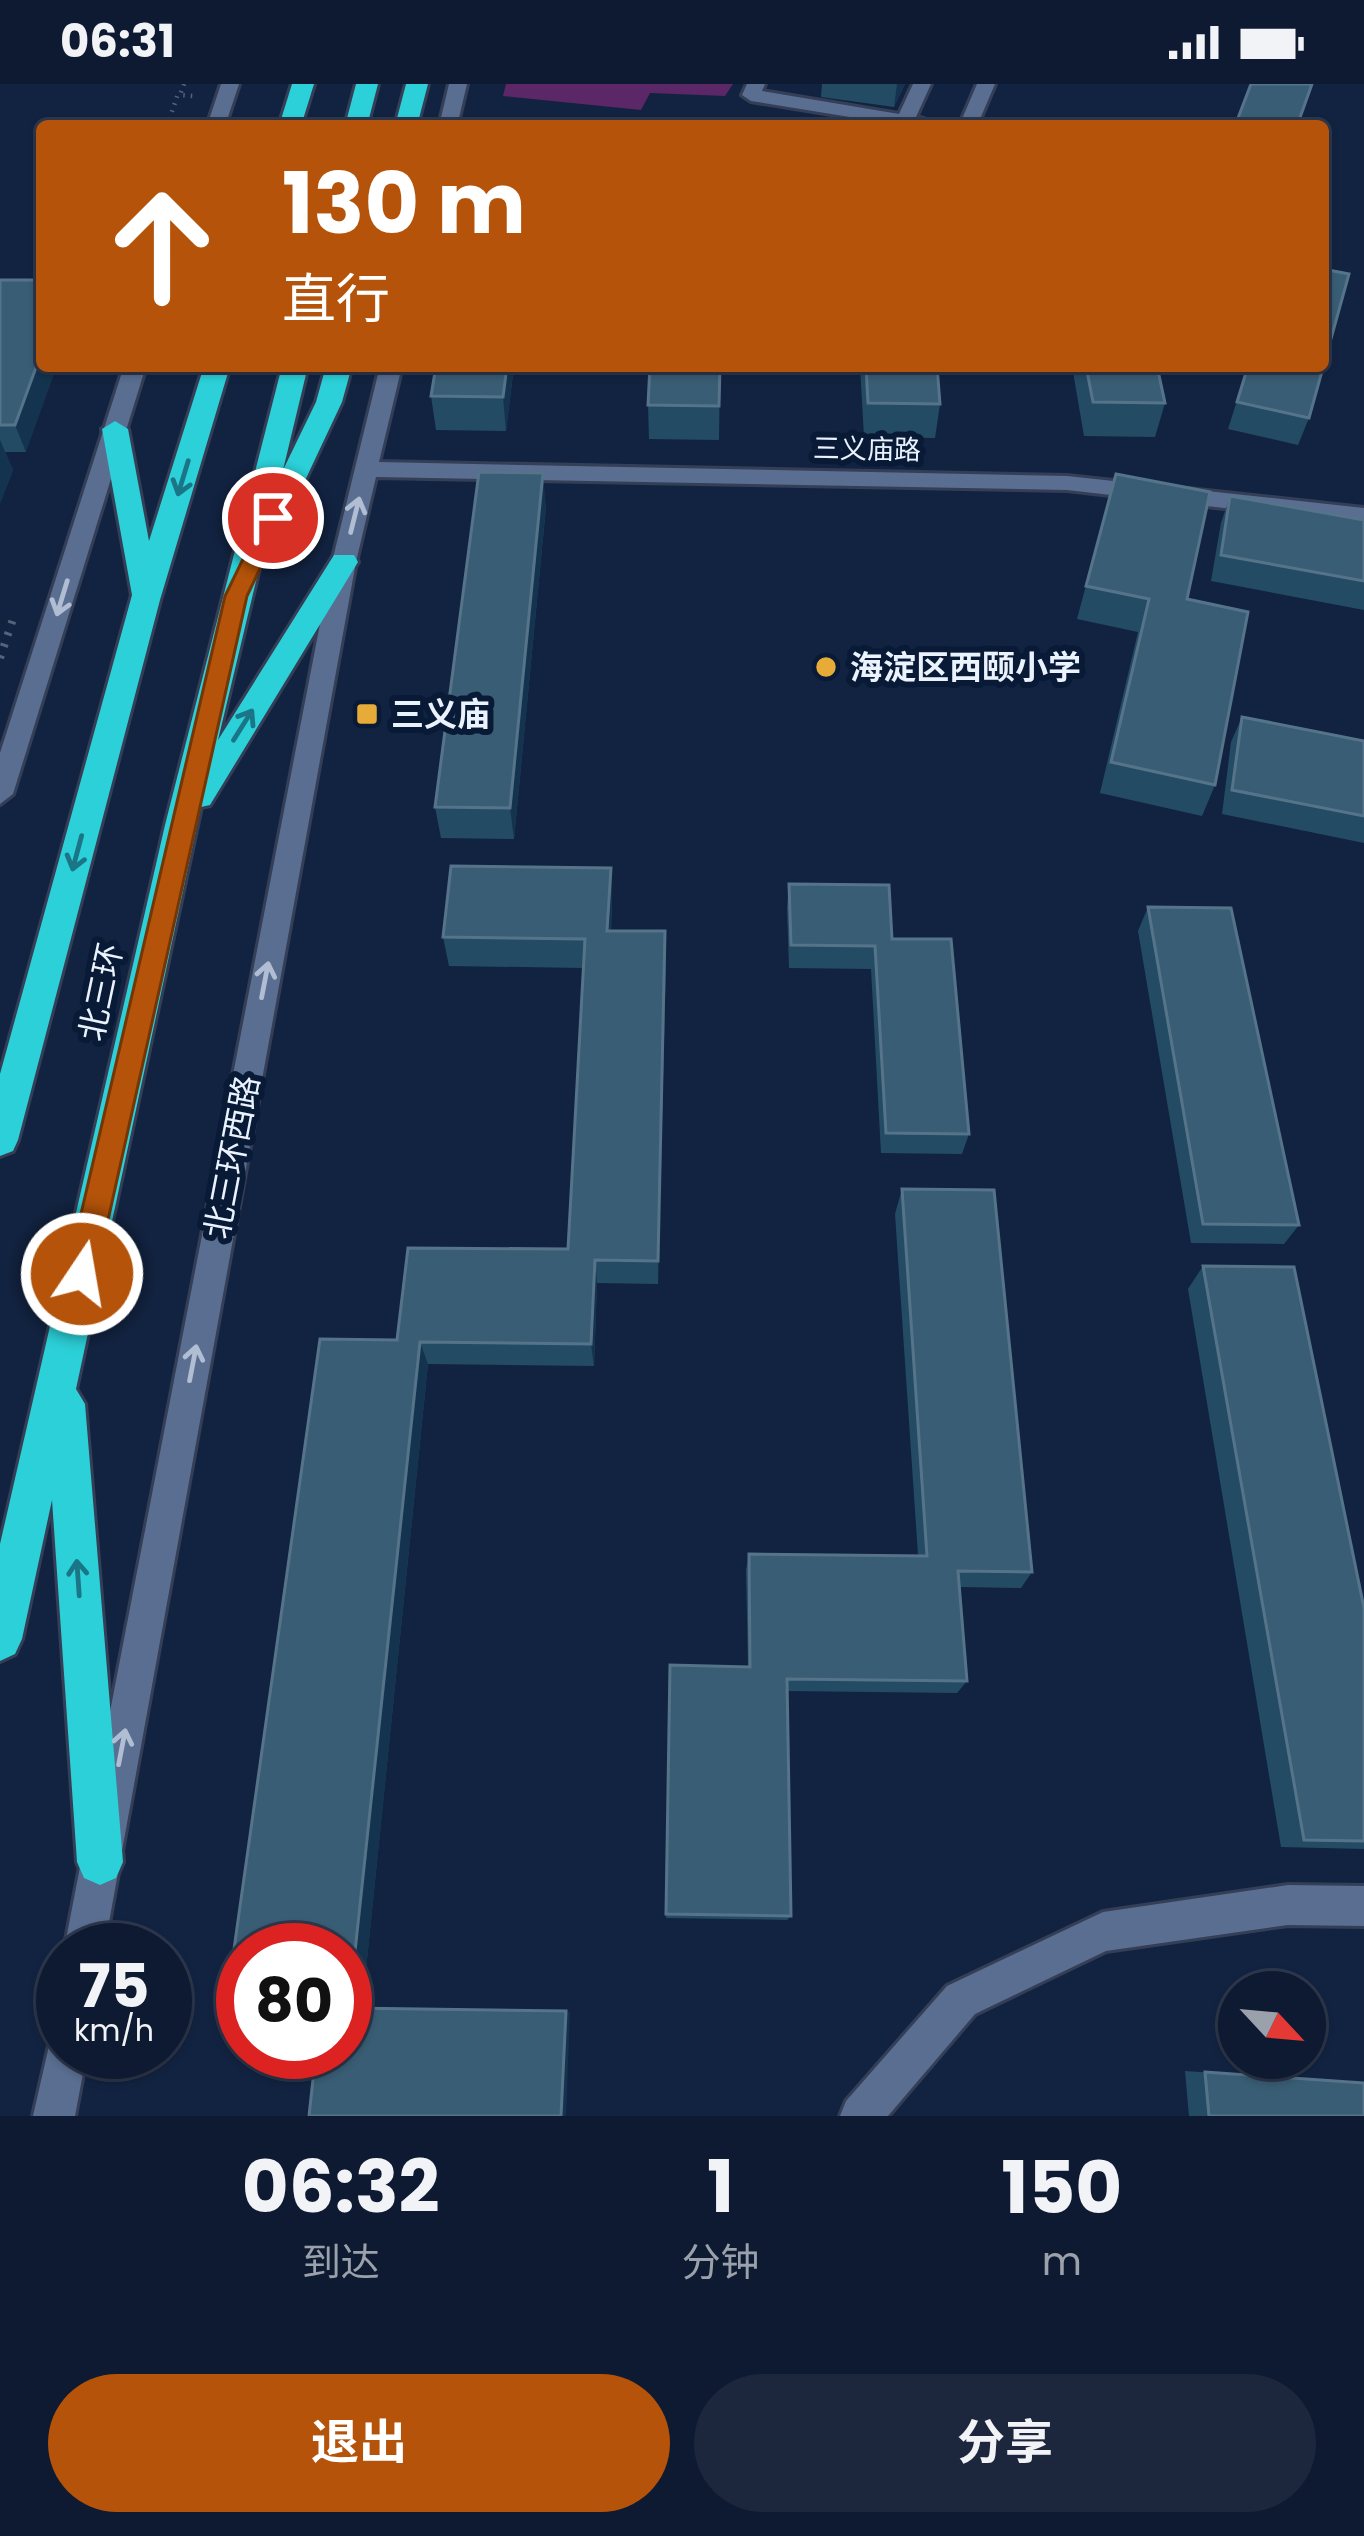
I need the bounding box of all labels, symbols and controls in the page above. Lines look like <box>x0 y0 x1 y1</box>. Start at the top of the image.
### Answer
text: 06:31 <box>60 10 175 73</box>
text: 130 m <box>282 145 526 262</box>
icon: ahead <box>84 168 240 324</box>
text: 直行 <box>282 261 390 337</box>
street label: 三义庙路 <box>813 430 921 468</box>
one-way arrow <box>170 458 192 496</box>
pin <box>222 467 324 569</box>
icon: arrive <box>240 485 306 551</box>
one-way arrow <box>345 496 367 534</box>
one-way arrow <box>49 578 71 616</box>
place label: 海淀区西颐小学 <box>850 644 1081 691</box>
marker: 海淀区西颐小学 <box>813 654 839 680</box>
place label: 三义庙 <box>391 691 490 738</box>
marker: 三义庙 <box>354 701 380 727</box>
one-way arrow <box>231 709 255 743</box>
one-way arrow <box>64 833 86 871</box>
street label: 北三环 <box>68 939 134 1045</box>
one-way arrow <box>255 961 277 1000</box>
street label: 北三环西路 <box>193 1072 271 1242</box>
position arrow <box>19 1211 145 1337</box>
one-way arrow <box>183 1345 206 1384</box>
one-way arrow <box>67 1559 90 1598</box>
one-way arrow <box>111 1728 134 1767</box>
speed limit sign: 80 <box>216 1923 372 2079</box>
text: 75 <box>78 1944 150 2028</box>
north arrow <box>1218 1971 1326 2079</box>
map controls <box>1218 1971 1326 2079</box>
text: km/h <box>74 2009 154 2052</box>
text: 06:32 <box>242 2136 440 2237</box>
text: 1 <box>707 2136 734 2237</box>
text: 150 <box>1001 2137 1122 2238</box>
text: m <box>1042 2234 1082 2289</box>
text: 到达 <box>302 2235 380 2290</box>
text: 分钟 <box>682 2235 760 2290</box>
button: 退出 <box>48 2374 670 2512</box>
button: 分享 <box>694 2374 1316 2512</box>

